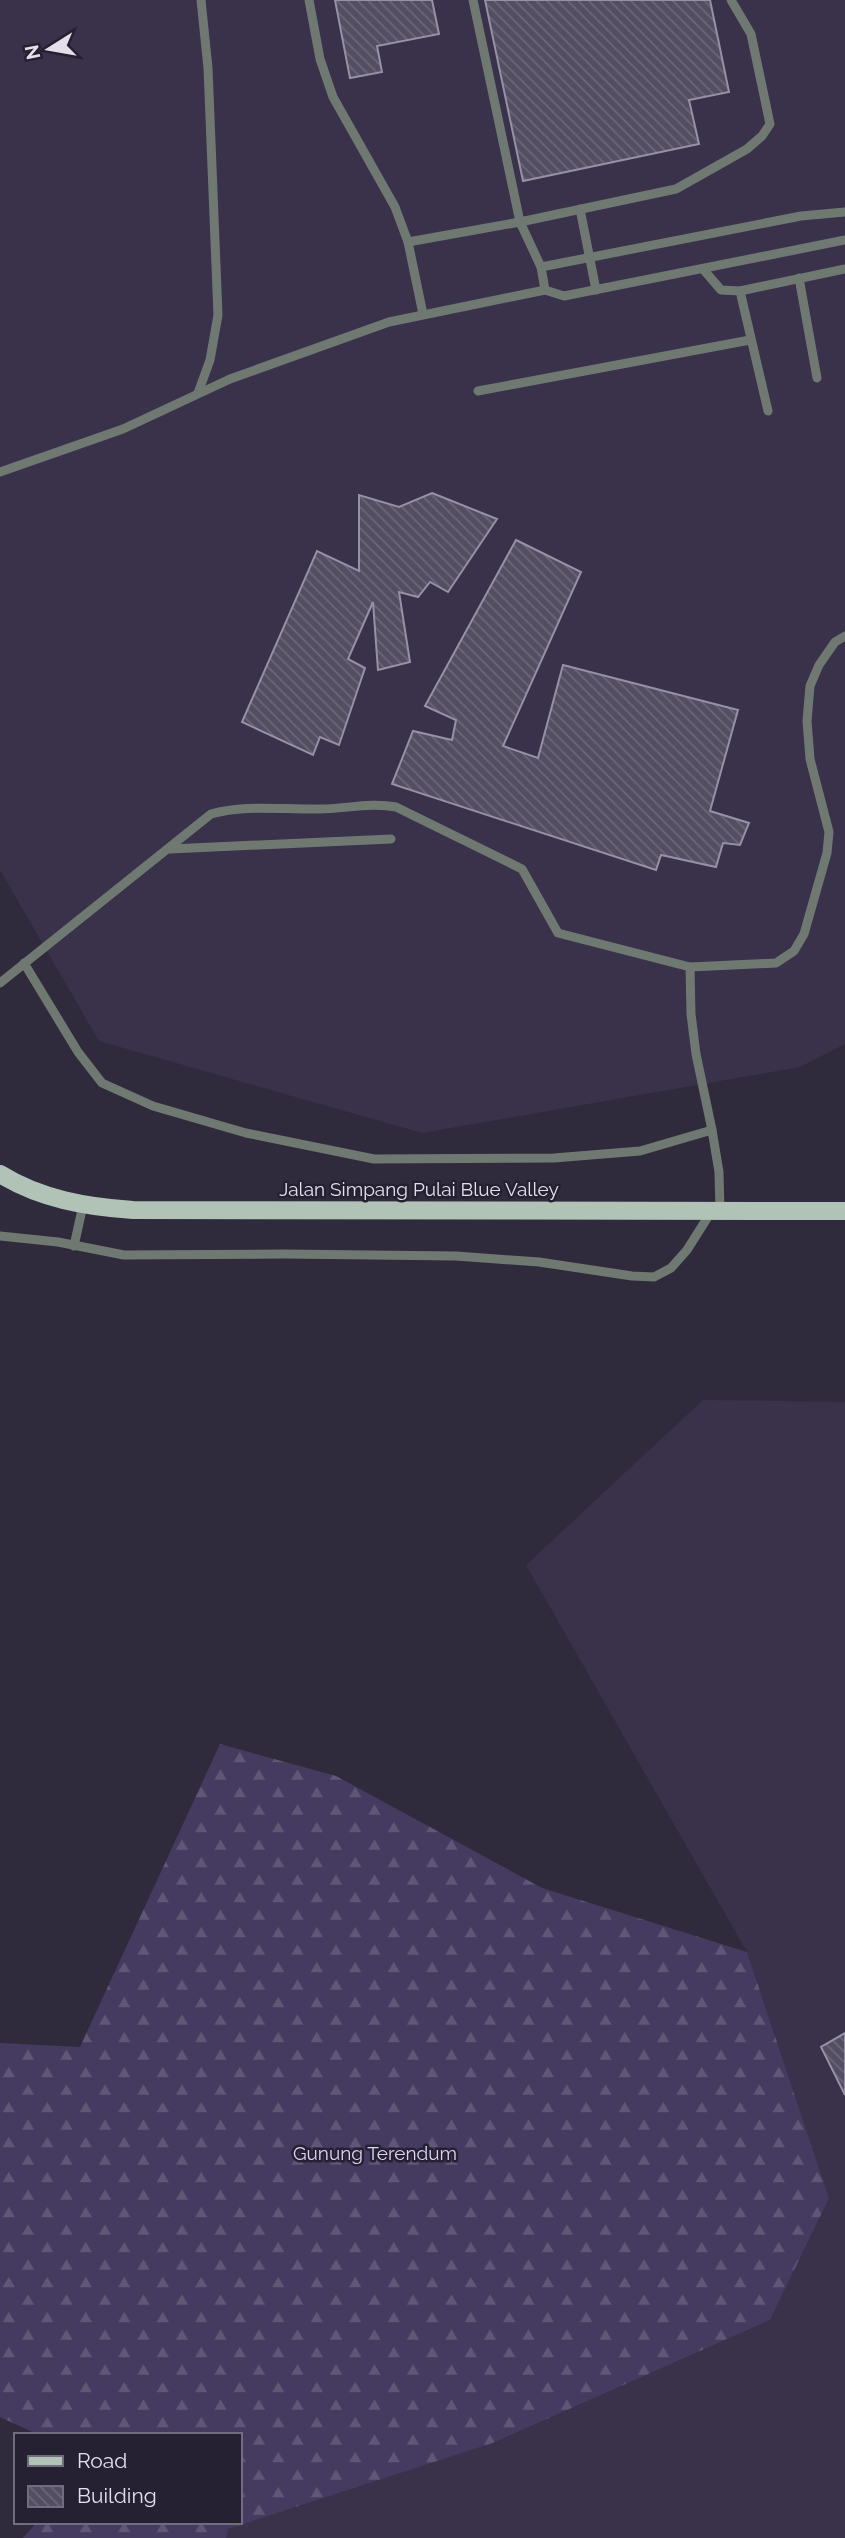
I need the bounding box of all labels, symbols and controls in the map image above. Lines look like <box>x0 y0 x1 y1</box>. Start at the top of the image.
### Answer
north arrow <box>14 14 84 84</box>
text: N <box>20 43 44 61</box>
street label: Jalan Simpang Pulai Blue Valley <box>279 1178 559 1200</box>
park label: Gunung Terendum <box>293 2142 457 2164</box>
legend <box>14 2433 242 2524</box>
text: Road <box>77 2448 127 2473</box>
text: Building <box>77 2483 157 2508</box>

